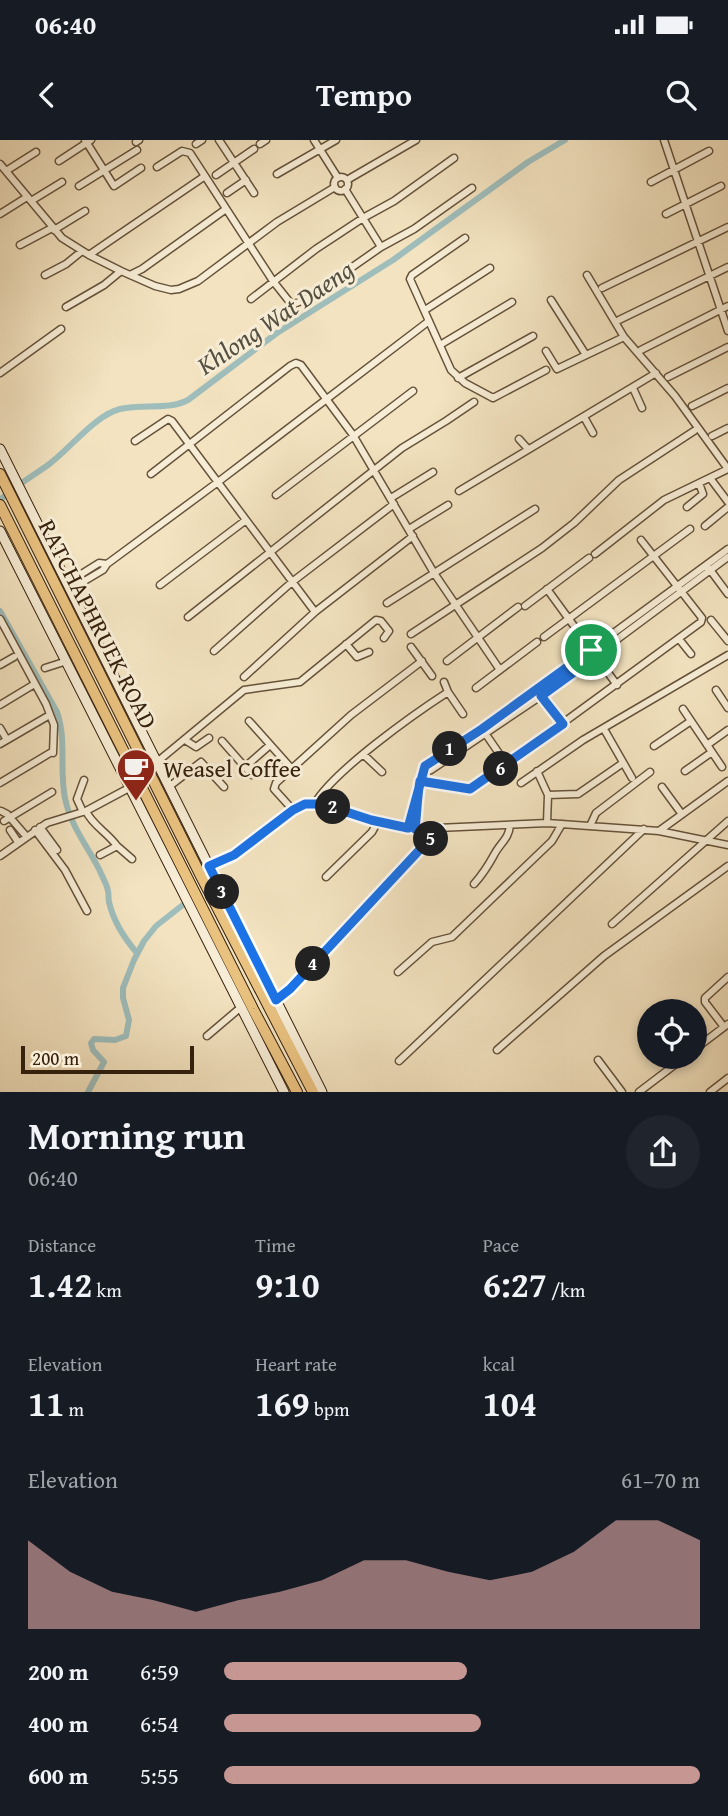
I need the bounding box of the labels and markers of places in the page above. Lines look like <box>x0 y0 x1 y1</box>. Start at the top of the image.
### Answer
pin <box>561 620 621 680</box>
pin: 1 <box>433 732 468 766</box>
cafe icon: Weasel Coffee <box>115 747 157 802</box>
place label: Weasel Coffee <box>163 751 301 786</box>
pin: 6 <box>484 752 518 786</box>
pin: 2 <box>316 790 350 824</box>
pin: 5 <box>414 822 448 856</box>
pin: 3 <box>204 874 240 910</box>
pin: 4 <box>296 946 330 982</box>

